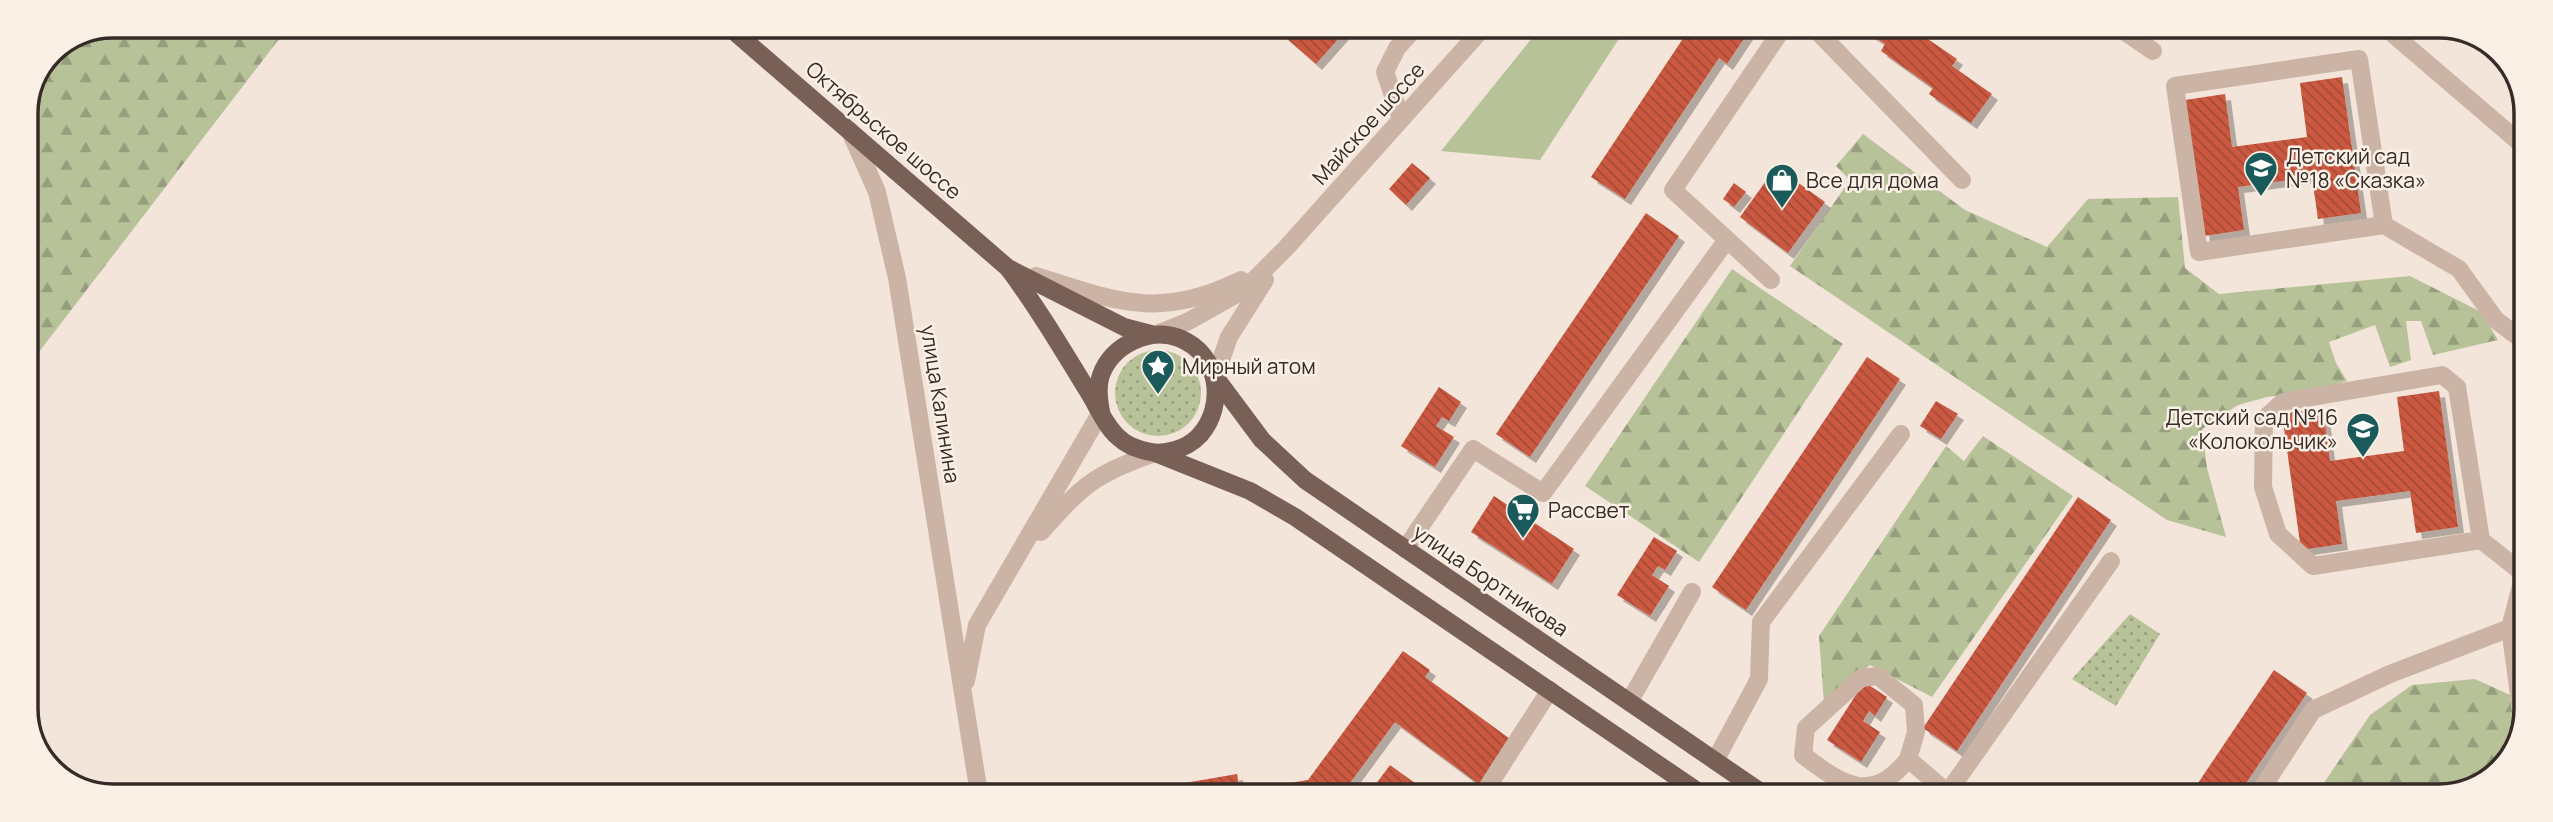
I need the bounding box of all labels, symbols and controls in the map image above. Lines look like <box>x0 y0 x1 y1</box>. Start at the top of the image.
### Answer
street label: Октябрьское шоссе <box>800 55 968 205</box>
street label: Майское шоссе <box>1306 56 1430 190</box>
place label: Детский сад №18 «Сказка» <box>2286 142 2426 194</box>
school or university icon: Детский сад №18 «Сказка» <box>2242 149 2280 198</box>
shop icon: Все для дома <box>1763 161 1801 210</box>
place label: Все для дома <box>1806 166 1939 194</box>
street label: улица Калинина <box>915 323 967 485</box>
place icon: Мирный атом <box>1139 347 1177 396</box>
place label: Мирный атом <box>1182 352 1316 380</box>
place label: Детский сад №16 «Колокольчик» <box>2165 403 2338 455</box>
school or university icon: Детский сад №16 «Колокольчик» <box>2344 410 2382 459</box>
supermarket icon: Рассвет <box>1504 491 1542 540</box>
place label: Рассвет <box>1548 496 1630 524</box>
street label: улица Бортникова <box>1408 518 1574 642</box>

